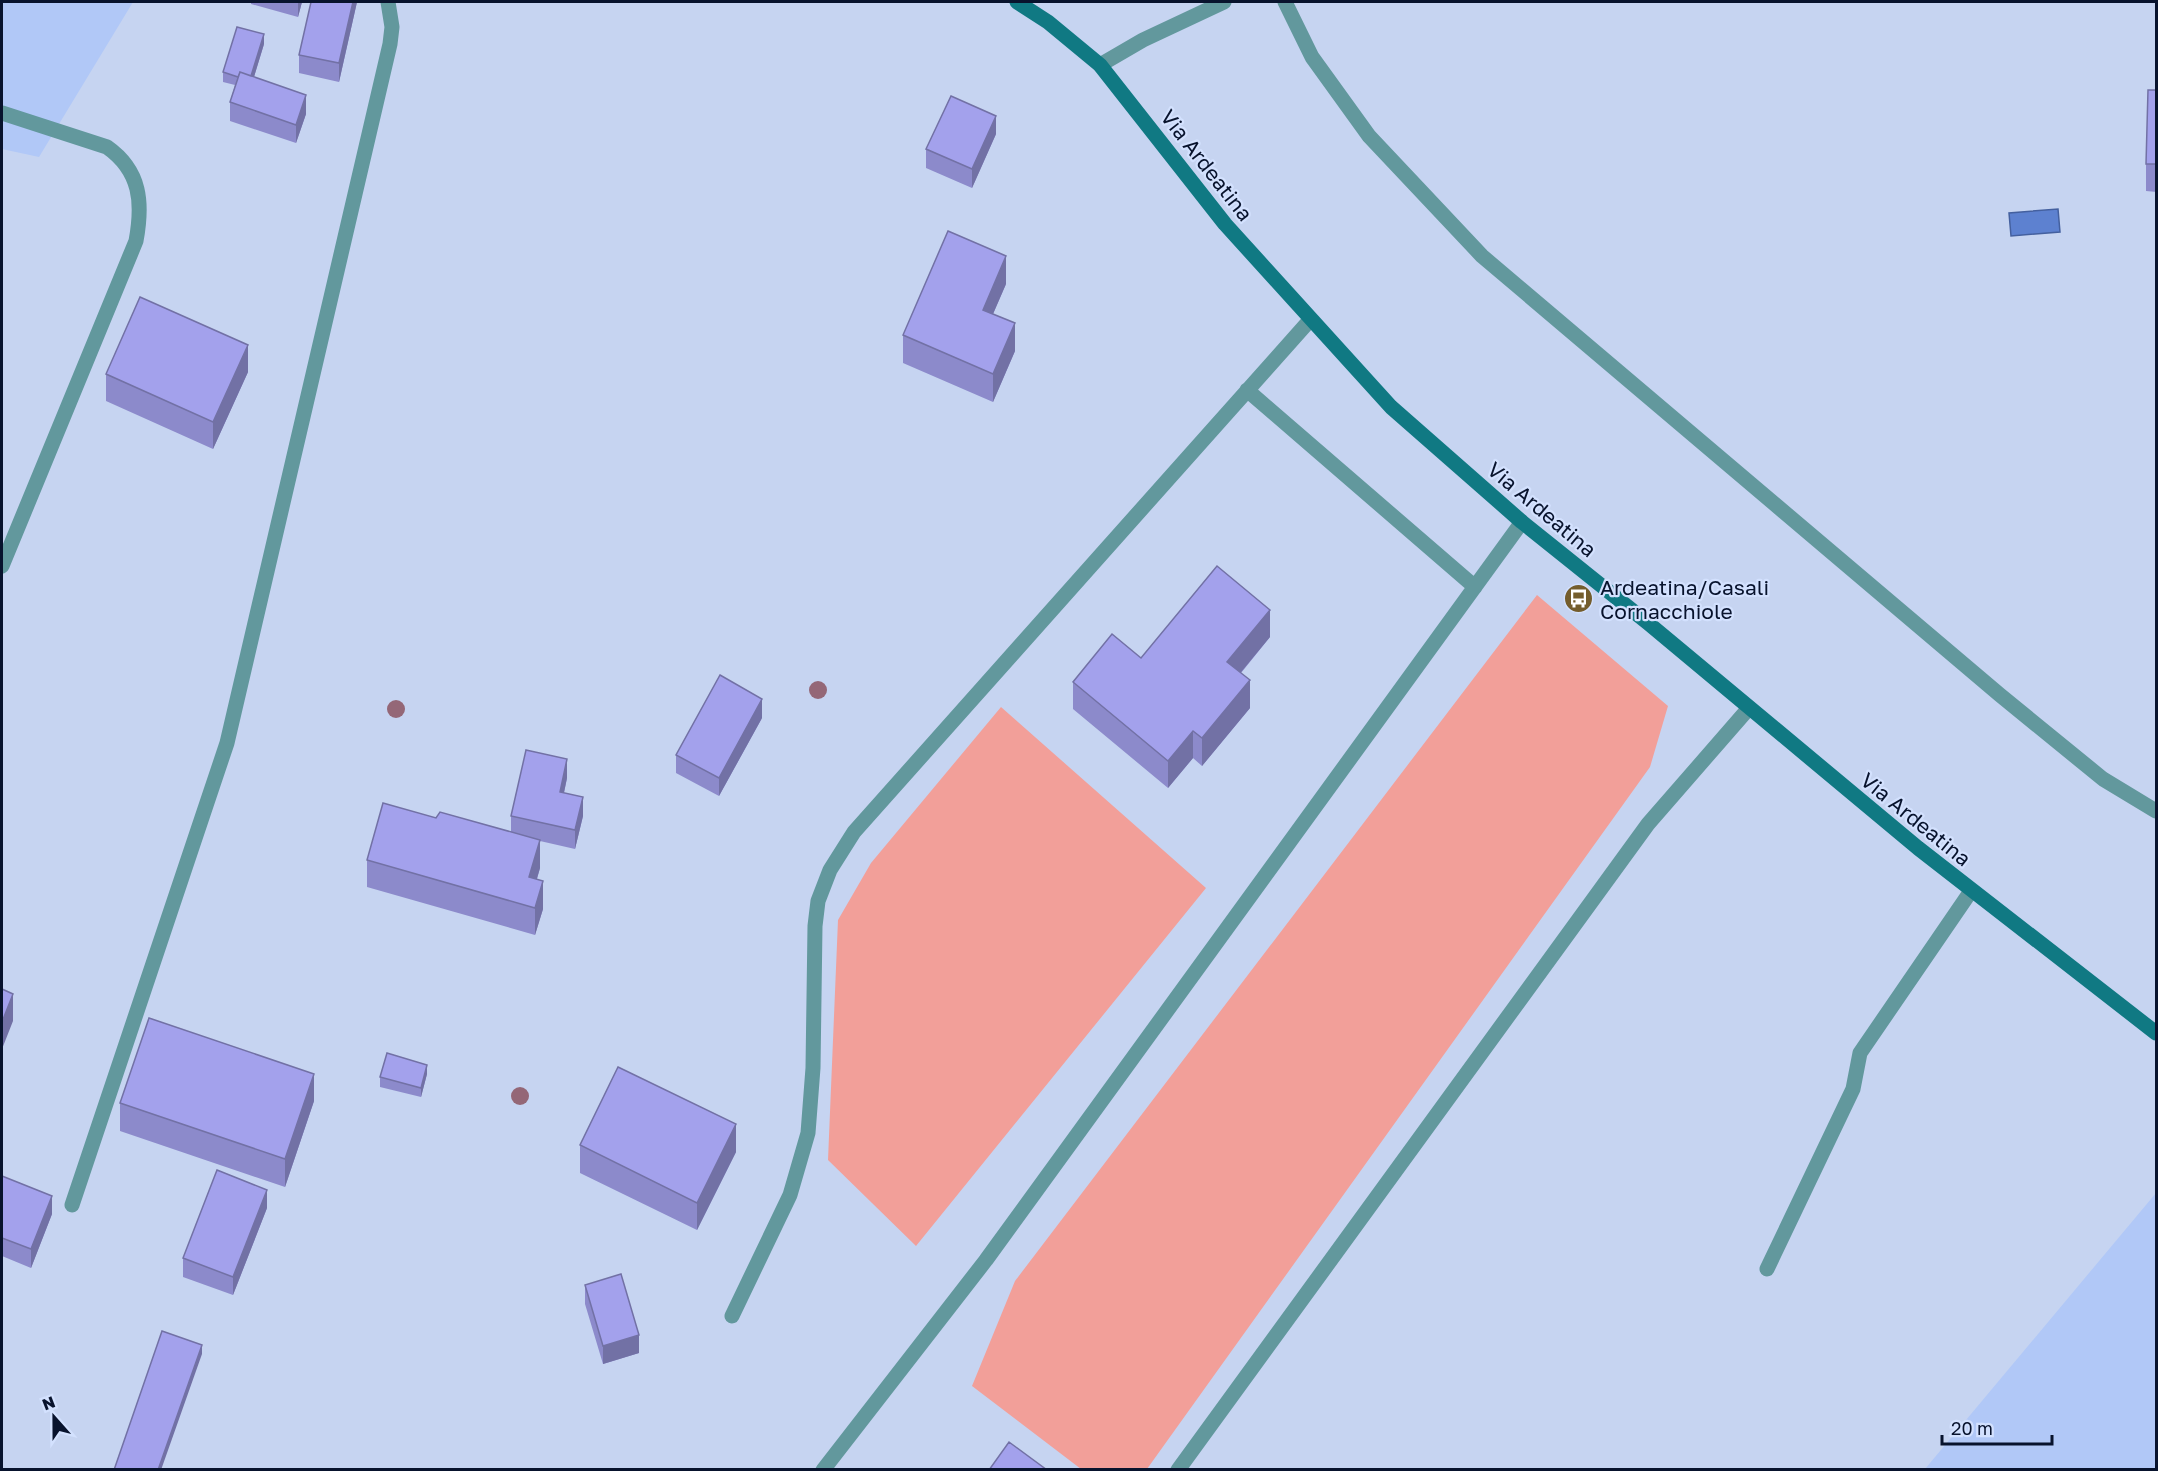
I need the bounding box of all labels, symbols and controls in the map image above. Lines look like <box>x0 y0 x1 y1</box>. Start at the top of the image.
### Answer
street label: Via Ardeatina <box>1155 104 1259 226</box>
street label: Via Ardeatina <box>1482 456 1602 562</box>
place label: Ardeatina/Casali Cornacchiole <box>1600 574 1769 624</box>
bus stop icon: Ardeatina/Casali Cornacchiole <box>1563 583 1595 615</box>
street label: Via Ardeatina <box>1856 767 1976 871</box>
north arrow <box>24 1387 84 1447</box>
text: N <box>39 1391 58 1415</box>
scale bar <box>1942 1408 2052 1446</box>
text: 20 m <box>1951 1417 1993 1439</box>

